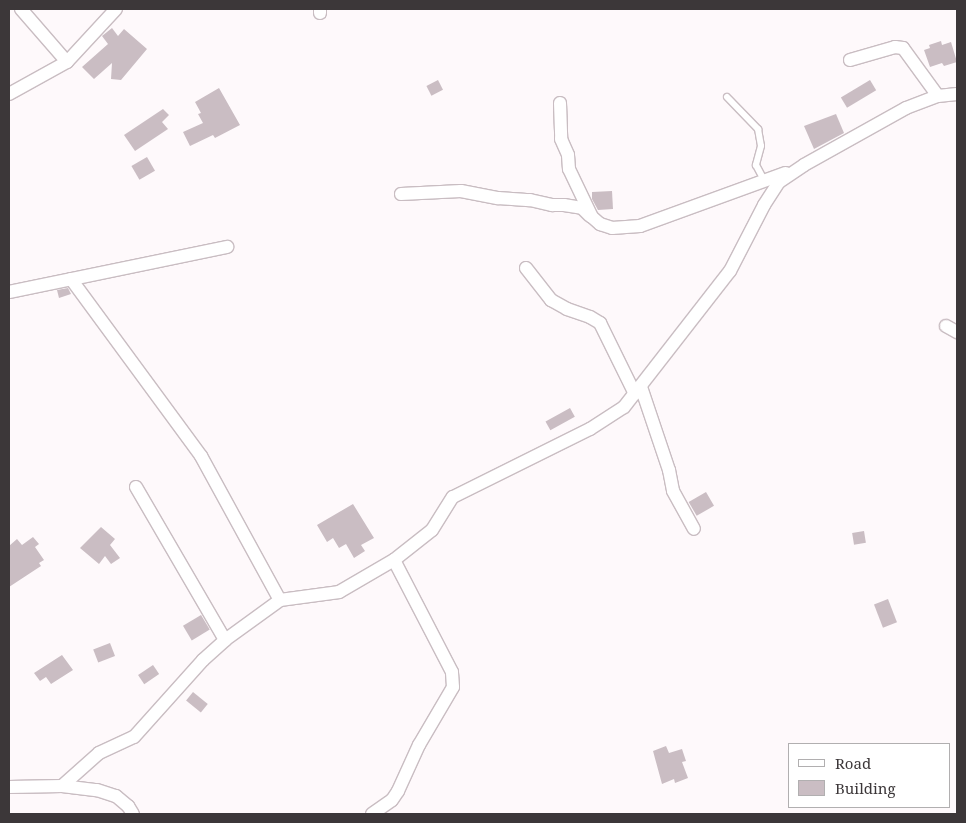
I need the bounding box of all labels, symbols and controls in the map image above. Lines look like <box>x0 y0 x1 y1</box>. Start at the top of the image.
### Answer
legend <box>788 743 951 808</box>
text: Road <box>835 753 871 773</box>
text: Building <box>835 778 896 798</box>

